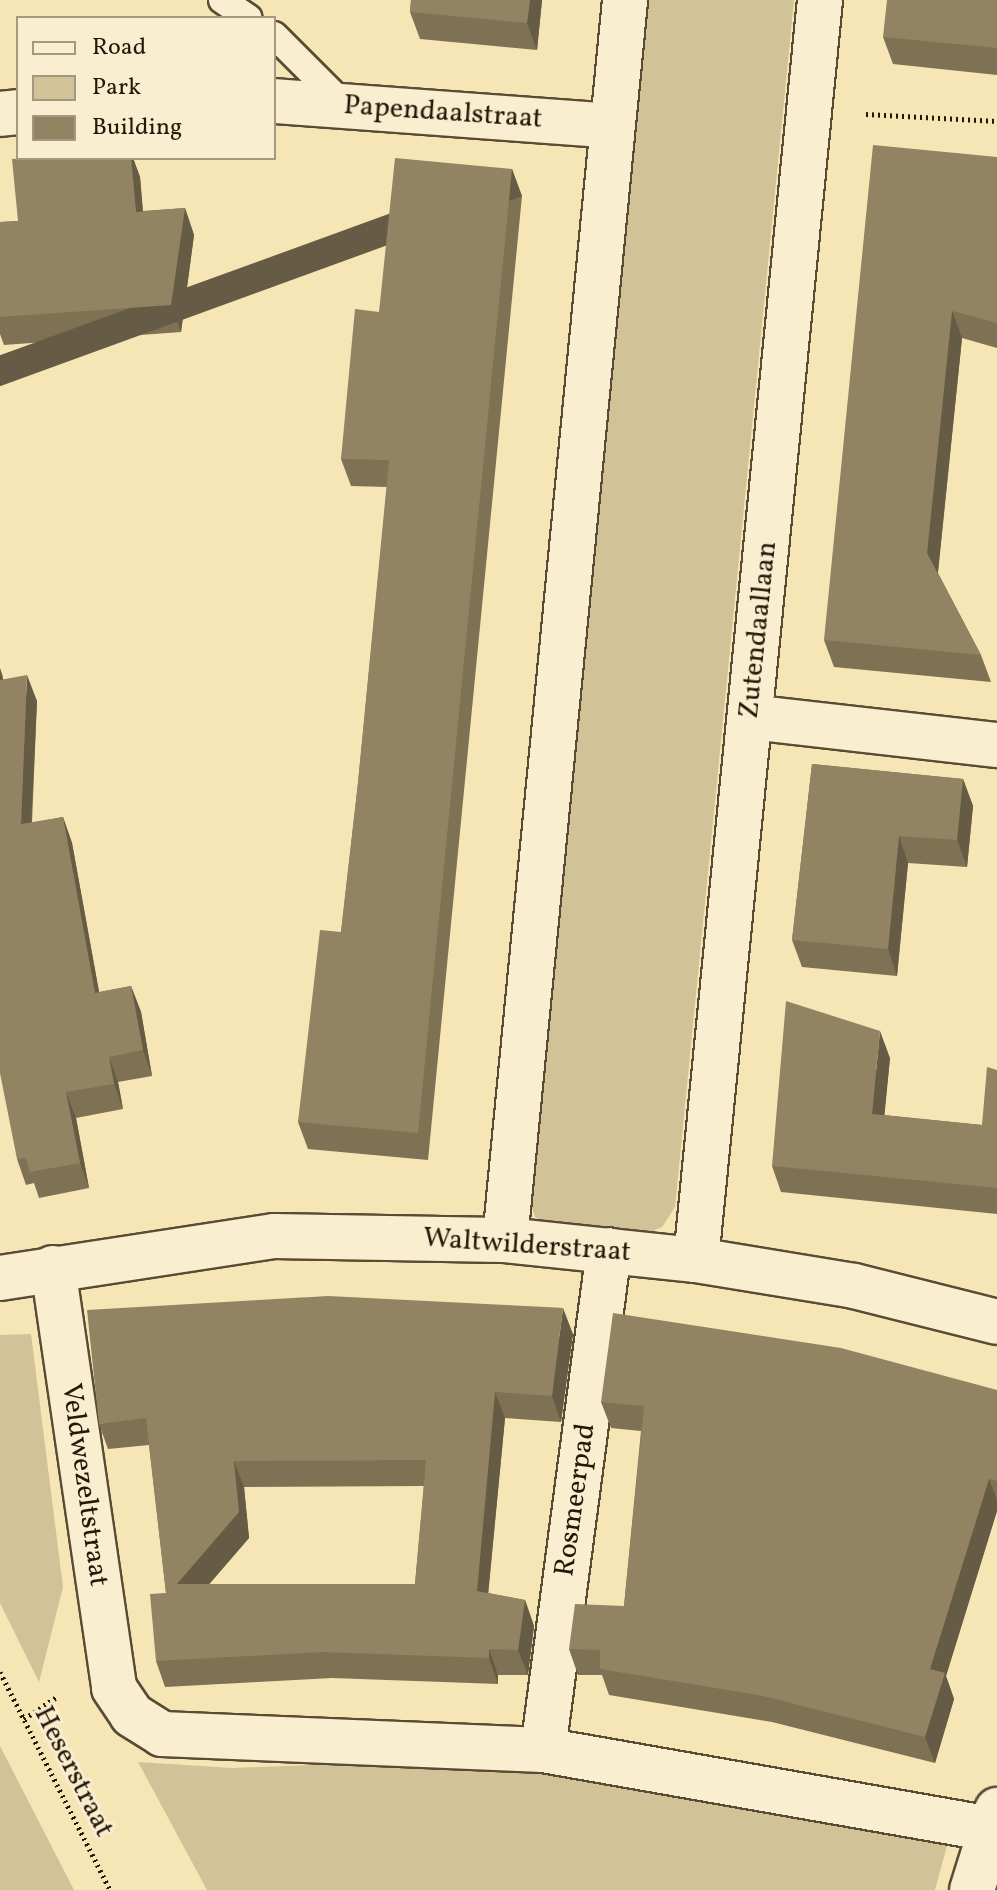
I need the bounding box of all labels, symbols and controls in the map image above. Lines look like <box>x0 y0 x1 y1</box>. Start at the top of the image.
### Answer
legend <box>16 16 276 160</box>
text: Road <box>92 31 146 65</box>
text: Park <box>92 71 141 105</box>
street label: Papendaalstraat <box>343 89 543 137</box>
text: Building <box>92 111 182 145</box>
street label: Zutendaallaan <box>733 540 785 720</box>
street label: Waltwilderstraat <box>422 1222 632 1270</box>
street label: Veldwezeltstraat <box>53 1381 115 1589</box>
street label: Rosmeerpad <box>549 1421 603 1579</box>
street label: Heserstraat <box>26 1701 120 1843</box>

